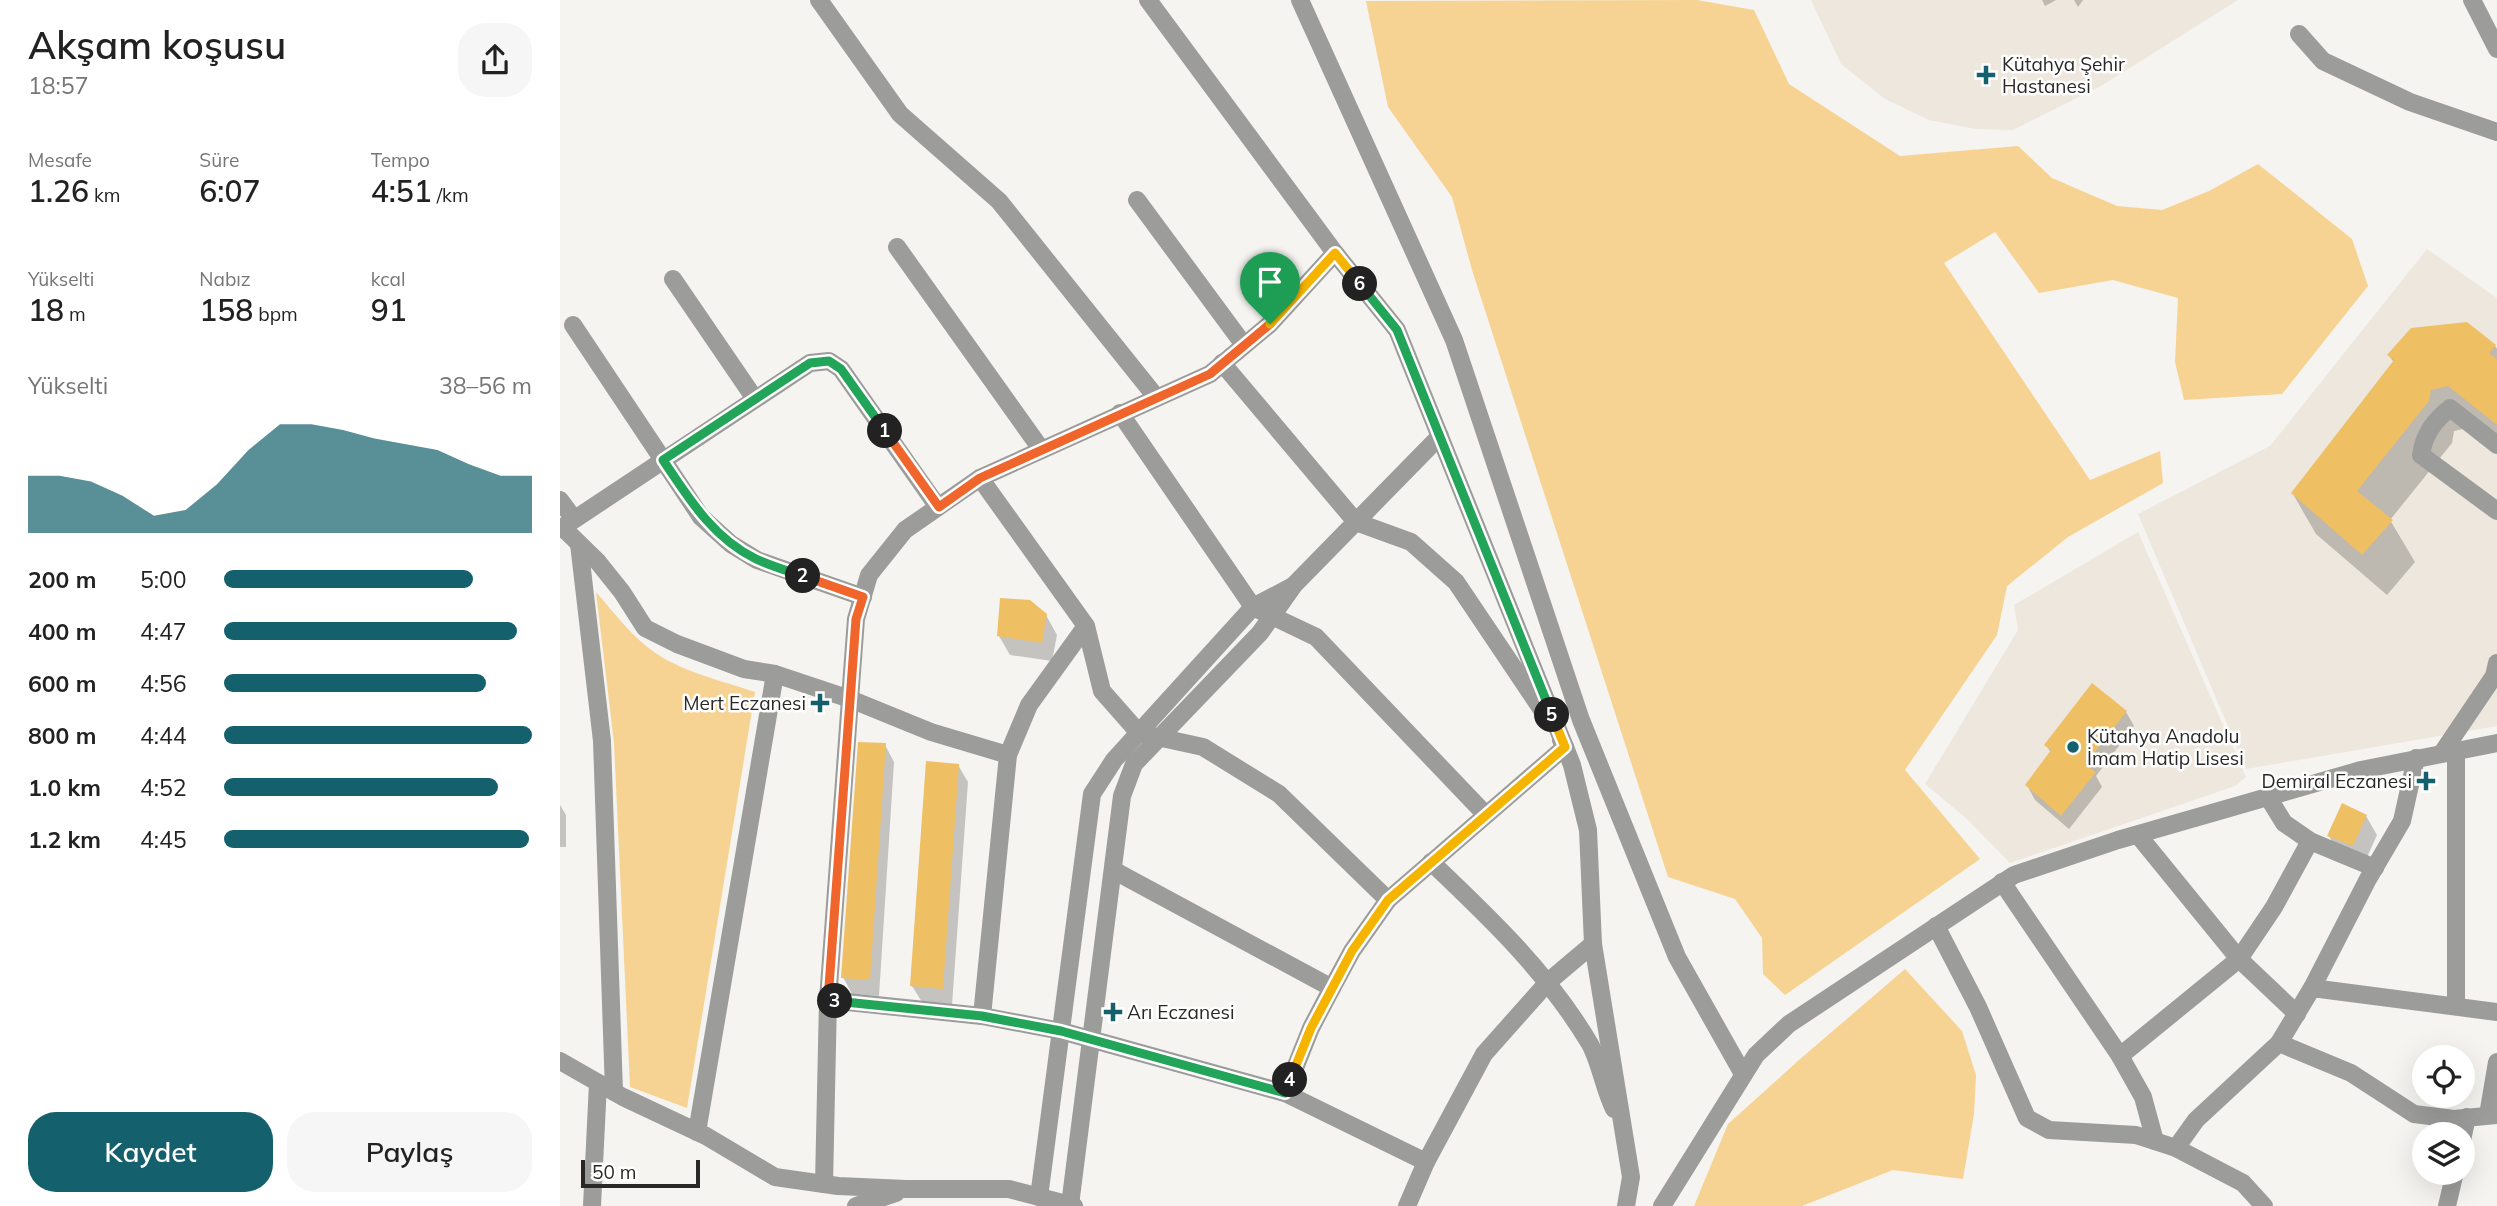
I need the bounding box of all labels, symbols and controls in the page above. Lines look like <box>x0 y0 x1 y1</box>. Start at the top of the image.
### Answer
text: Akşam koşusu <box>28 21 286 69</box>
button: share <box>458 23 532 97</box>
place label: Kütahya Şehir Hastanesi <box>2002 52 2125 98</box>
marker: Kütahya Şehir Hastanesi <box>1976 65 1996 85</box>
text: 18:57 <box>28 71 88 100</box>
text: Mesafe <box>28 148 92 172</box>
text: Süre <box>199 148 239 172</box>
text: Tempo <box>371 148 430 172</box>
text: 1.26 <box>28 172 89 210</box>
text: 6:07 <box>199 172 260 210</box>
text: 4:51 <box>371 172 432 210</box>
text: km <box>89 183 121 207</box>
text: /km <box>432 183 469 207</box>
pin <box>1240 252 1300 324</box>
icon: arrive <box>1251 263 1289 301</box>
pin: 6 <box>1342 266 1378 302</box>
text: Yükselti <box>28 267 94 291</box>
text: Nabız <box>199 267 251 291</box>
text: kcal <box>371 267 405 291</box>
text: 6 <box>1354 271 1365 295</box>
text: 18 <box>28 291 64 329</box>
text: 158 <box>199 291 253 329</box>
text: 91 <box>371 291 407 329</box>
text: m <box>64 302 86 326</box>
text: bpm <box>253 302 298 326</box>
text: Yükselti <box>28 371 108 400</box>
text: 38–56 m <box>439 371 532 400</box>
pin: 1 <box>868 414 902 448</box>
text: 1 <box>879 418 890 442</box>
pin: 2 <box>786 558 820 594</box>
text: 2 <box>797 563 808 587</box>
text: 200 m <box>28 565 96 594</box>
text: 5:00 <box>140 565 187 594</box>
text: 400 m <box>28 617 96 646</box>
text: 4:47 <box>140 617 187 646</box>
text: 600 m <box>28 669 96 698</box>
text: 4:56 <box>140 669 187 698</box>
place label: Mert Eczanesi <box>683 691 806 715</box>
marker: Mert Eczanesi <box>812 695 828 711</box>
pin: 5 <box>1534 698 1570 732</box>
text: 5 <box>1546 702 1557 726</box>
text: 800 m <box>28 721 96 750</box>
text: 4:44 <box>140 721 187 750</box>
place label: Kütahya Anadolu İmam Hatip Lisesi <box>2087 724 2244 770</box>
marker: Kütahya Anadolu İmam Hatip Lisesi <box>2065 739 2081 755</box>
place label: Demiral Eczanesi <box>2262 769 2412 793</box>
text: 1.0 km <box>28 773 101 802</box>
text: 4:52 <box>140 773 187 802</box>
marker: Demiral Eczanesi <box>2418 773 2434 789</box>
text: 1.2 km <box>28 825 101 854</box>
text: 4:45 <box>140 825 187 854</box>
pin: 3 <box>818 984 852 1018</box>
text: 3 <box>829 988 840 1012</box>
place label: Arı Eczanesi <box>1127 1000 1234 1024</box>
marker: Arı Eczanesi <box>1105 1004 1121 1020</box>
map controls <box>2412 1045 2475 1185</box>
button: locate <box>2412 1045 2475 1108</box>
pin: 4 <box>1272 1062 1308 1098</box>
text: 4 <box>1284 1067 1295 1091</box>
button: Kaydet <box>28 1112 273 1192</box>
button: Paylaş <box>287 1112 532 1192</box>
button: layers <box>2412 1122 2475 1185</box>
scale bar <box>581 1157 700 1189</box>
text: 50 m <box>592 1160 636 1184</box>

